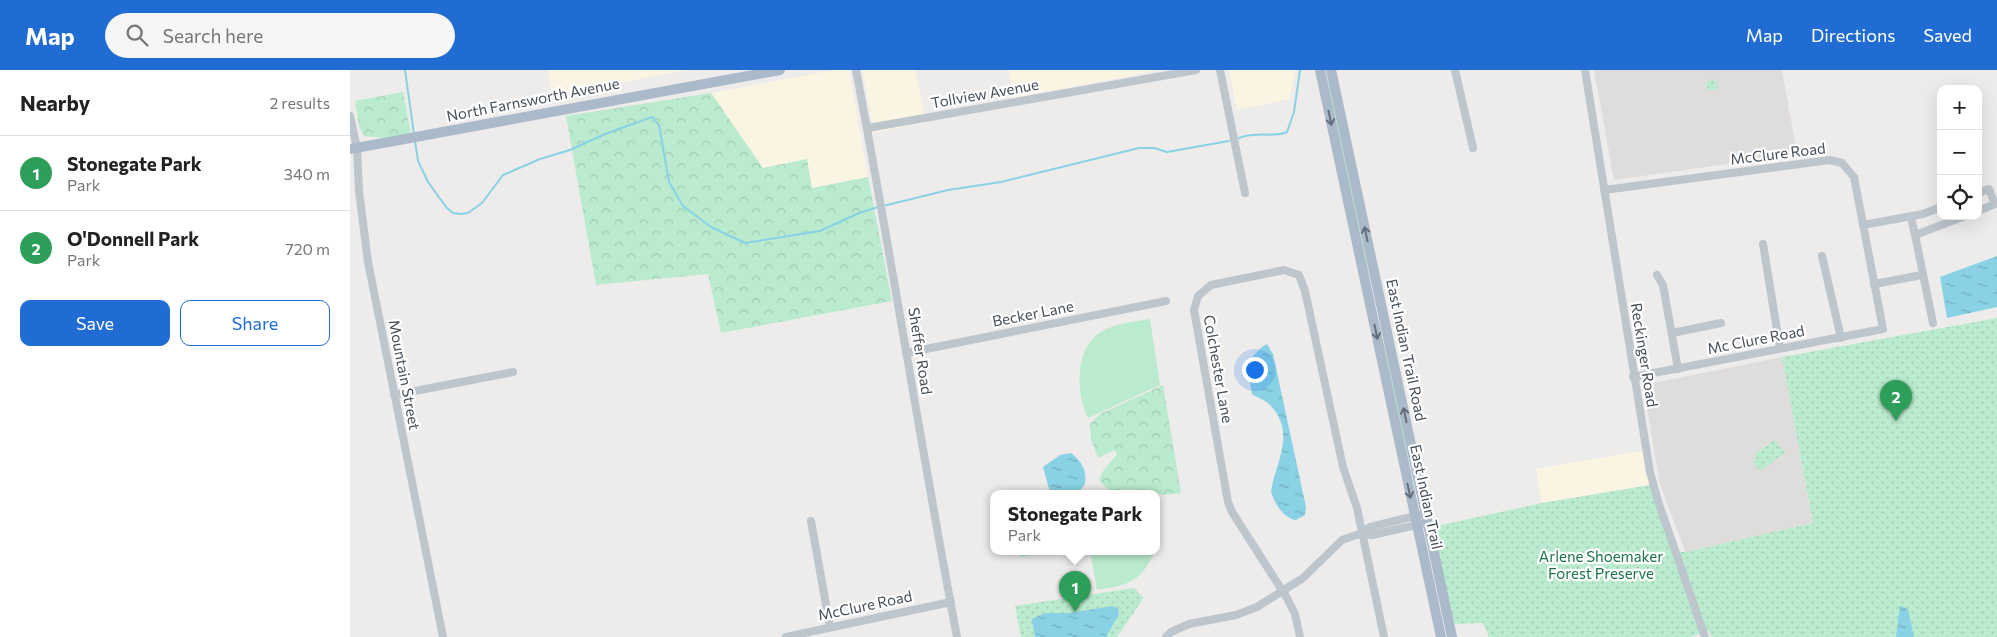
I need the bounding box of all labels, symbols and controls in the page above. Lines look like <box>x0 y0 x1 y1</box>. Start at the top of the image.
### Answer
search box <box>105 13 455 58</box>
text: Map <box>25 21 75 50</box>
icon: search <box>123 21 151 49</box>
text: Search here <box>163 24 263 47</box>
text: Map <box>1746 24 1783 46</box>
text: Directions <box>1811 24 1895 46</box>
text: Saved <box>1923 24 1972 46</box>
street label: North Farnsworth Avenue <box>445 73 621 125</box>
street label: Tollview Avenue <box>929 75 1040 111</box>
map controls <box>1937 85 1982 220</box>
button: + <box>1937 85 1982 130</box>
text: Nearby <box>20 90 90 115</box>
text: 2 results <box>269 93 330 112</box>
one-way arrow <box>1326 109 1335 125</box>
button: − <box>1937 130 1982 175</box>
street label: McClure Road <box>1729 138 1826 168</box>
text: Stonegate Park <box>67 152 202 175</box>
text: 1 <box>32 164 40 183</box>
text: 340 m <box>284 164 330 183</box>
text: Park <box>67 175 100 194</box>
button: locate <box>1937 175 1982 220</box>
one-way arrow <box>1361 226 1370 242</box>
text: O'Donnell Park <box>67 227 199 250</box>
text: 2 <box>31 239 41 258</box>
text: 720 m <box>285 239 330 258</box>
text: Park <box>67 250 100 269</box>
street label: East Indian Trail Road <box>1383 277 1431 422</box>
street label: Becker Lane <box>991 296 1075 330</box>
button: Save <box>20 300 170 346</box>
button: Share <box>180 300 330 346</box>
street label: Reckinger Road <box>1628 301 1662 408</box>
street label: Sheffer Road <box>905 306 937 396</box>
street label: Colchester Lane <box>1201 313 1237 424</box>
street label: Mountain Street <box>385 318 425 431</box>
street label: Mc Clure Road <box>1706 321 1806 357</box>
one-way arrow <box>1371 323 1381 339</box>
your location <box>1242 357 1268 383</box>
pin: 2 <box>1880 380 1912 421</box>
one-way arrow <box>1400 407 1409 423</box>
street label: East Indian Trail <box>1407 443 1447 551</box>
one-way arrow <box>1405 482 1415 498</box>
popup <box>990 490 1160 555</box>
text: Stonegate Park <box>1008 502 1142 525</box>
text: Park <box>1008 525 1041 544</box>
park label: Arlene Shoemaker Forest Preserve <box>1539 547 1663 582</box>
pin: 1 <box>1059 571 1091 612</box>
street label: McClure Road <box>816 586 913 624</box>

